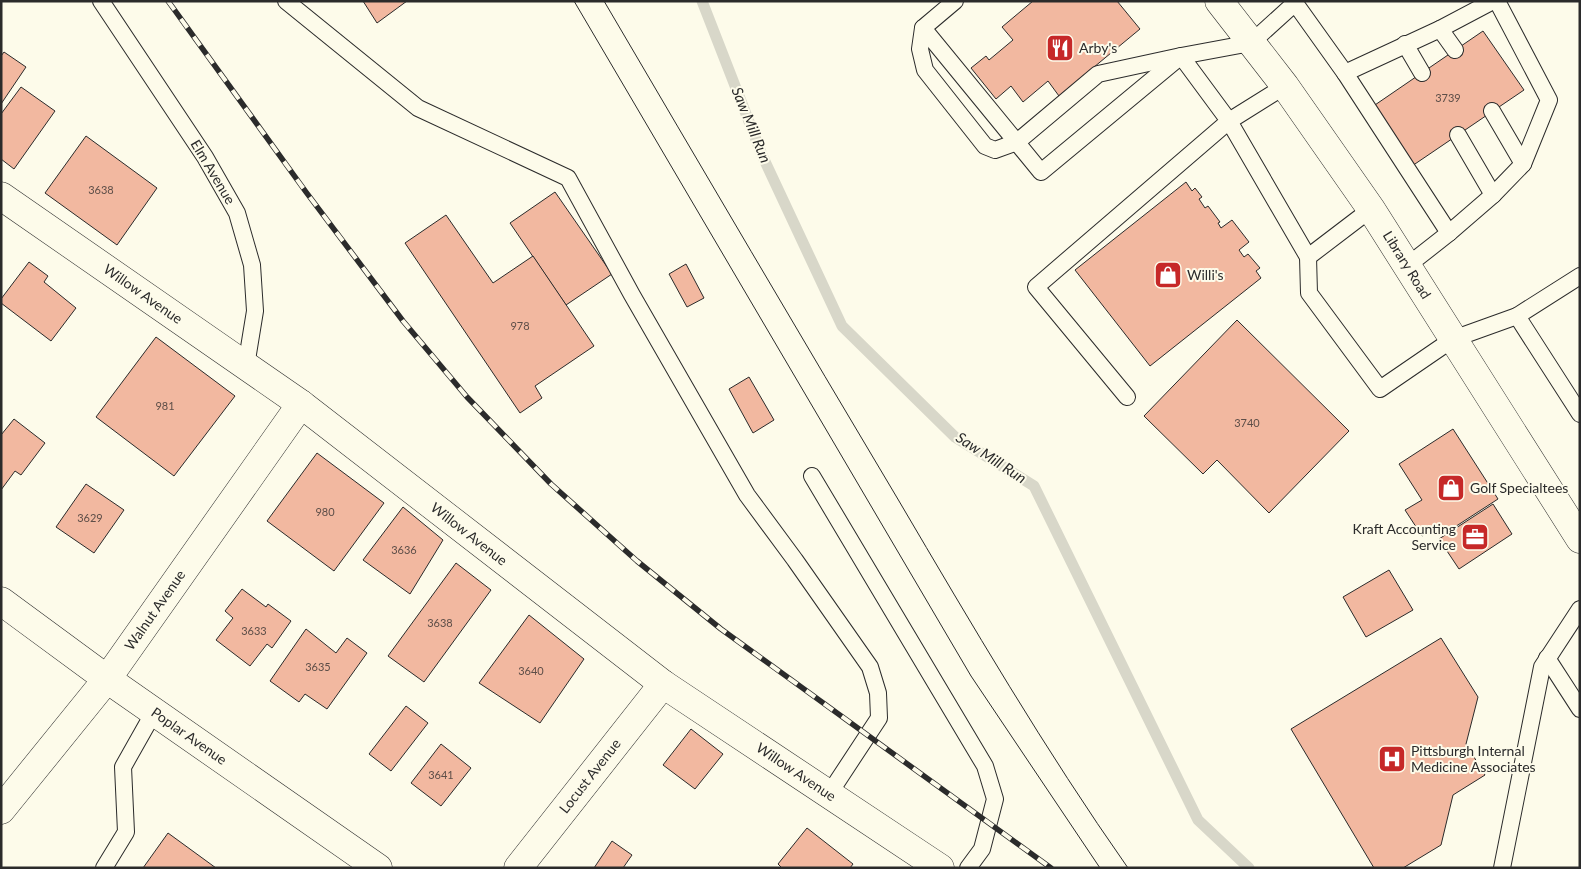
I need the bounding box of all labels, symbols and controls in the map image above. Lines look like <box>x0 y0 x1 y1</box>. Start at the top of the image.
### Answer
restaurant icon: Arby's <box>1045 33 1075 63</box>
place label: Arby's <box>1079 39 1117 56</box>
water label: Saw Mill Run <box>729 84 775 165</box>
house number: 3739 <box>1435 91 1461 104</box>
street label: Elm Avenue <box>188 136 239 207</box>
house number: 3638 <box>88 183 114 196</box>
street label: Library Road <box>1380 228 1435 302</box>
street label: Willow Avenue <box>101 260 186 327</box>
shop icon: Willi's <box>1153 260 1183 290</box>
place label: Willi's <box>1187 266 1224 283</box>
house number: 978 <box>510 319 530 332</box>
house number: 981 <box>155 399 175 412</box>
house number: 3740 <box>1234 416 1260 429</box>
water label: Saw Mill Run <box>953 428 1030 487</box>
shop icon: Golf Specialtees <box>1436 473 1466 503</box>
place label: Golf Specialtees <box>1470 479 1568 496</box>
street label: Willow Avenue <box>428 498 511 569</box>
house number: 980 <box>315 505 335 518</box>
house number: 3629 <box>77 511 103 524</box>
place label: Kraft Accounting Service <box>1353 520 1456 553</box>
office icon: Kraft Accounting Service <box>1460 522 1490 552</box>
house number: 3636 <box>391 543 417 556</box>
street label: Walnut Avenue <box>121 566 189 653</box>
house number: 3638 <box>427 616 453 629</box>
house number: 3633 <box>241 624 267 637</box>
house number: 3635 <box>305 660 331 673</box>
house number: 3640 <box>518 664 544 677</box>
street label: Poplar Avenue <box>148 703 230 768</box>
street label: Locust Avenue <box>555 735 624 816</box>
street label: Willow Avenue <box>753 739 839 804</box>
place label: Pittsburgh Internal Medicine Associates <box>1411 742 1536 775</box>
hospital icon: Pittsburgh Internal Medicine Associates <box>1377 744 1407 774</box>
house number: 3641 <box>428 768 454 781</box>

